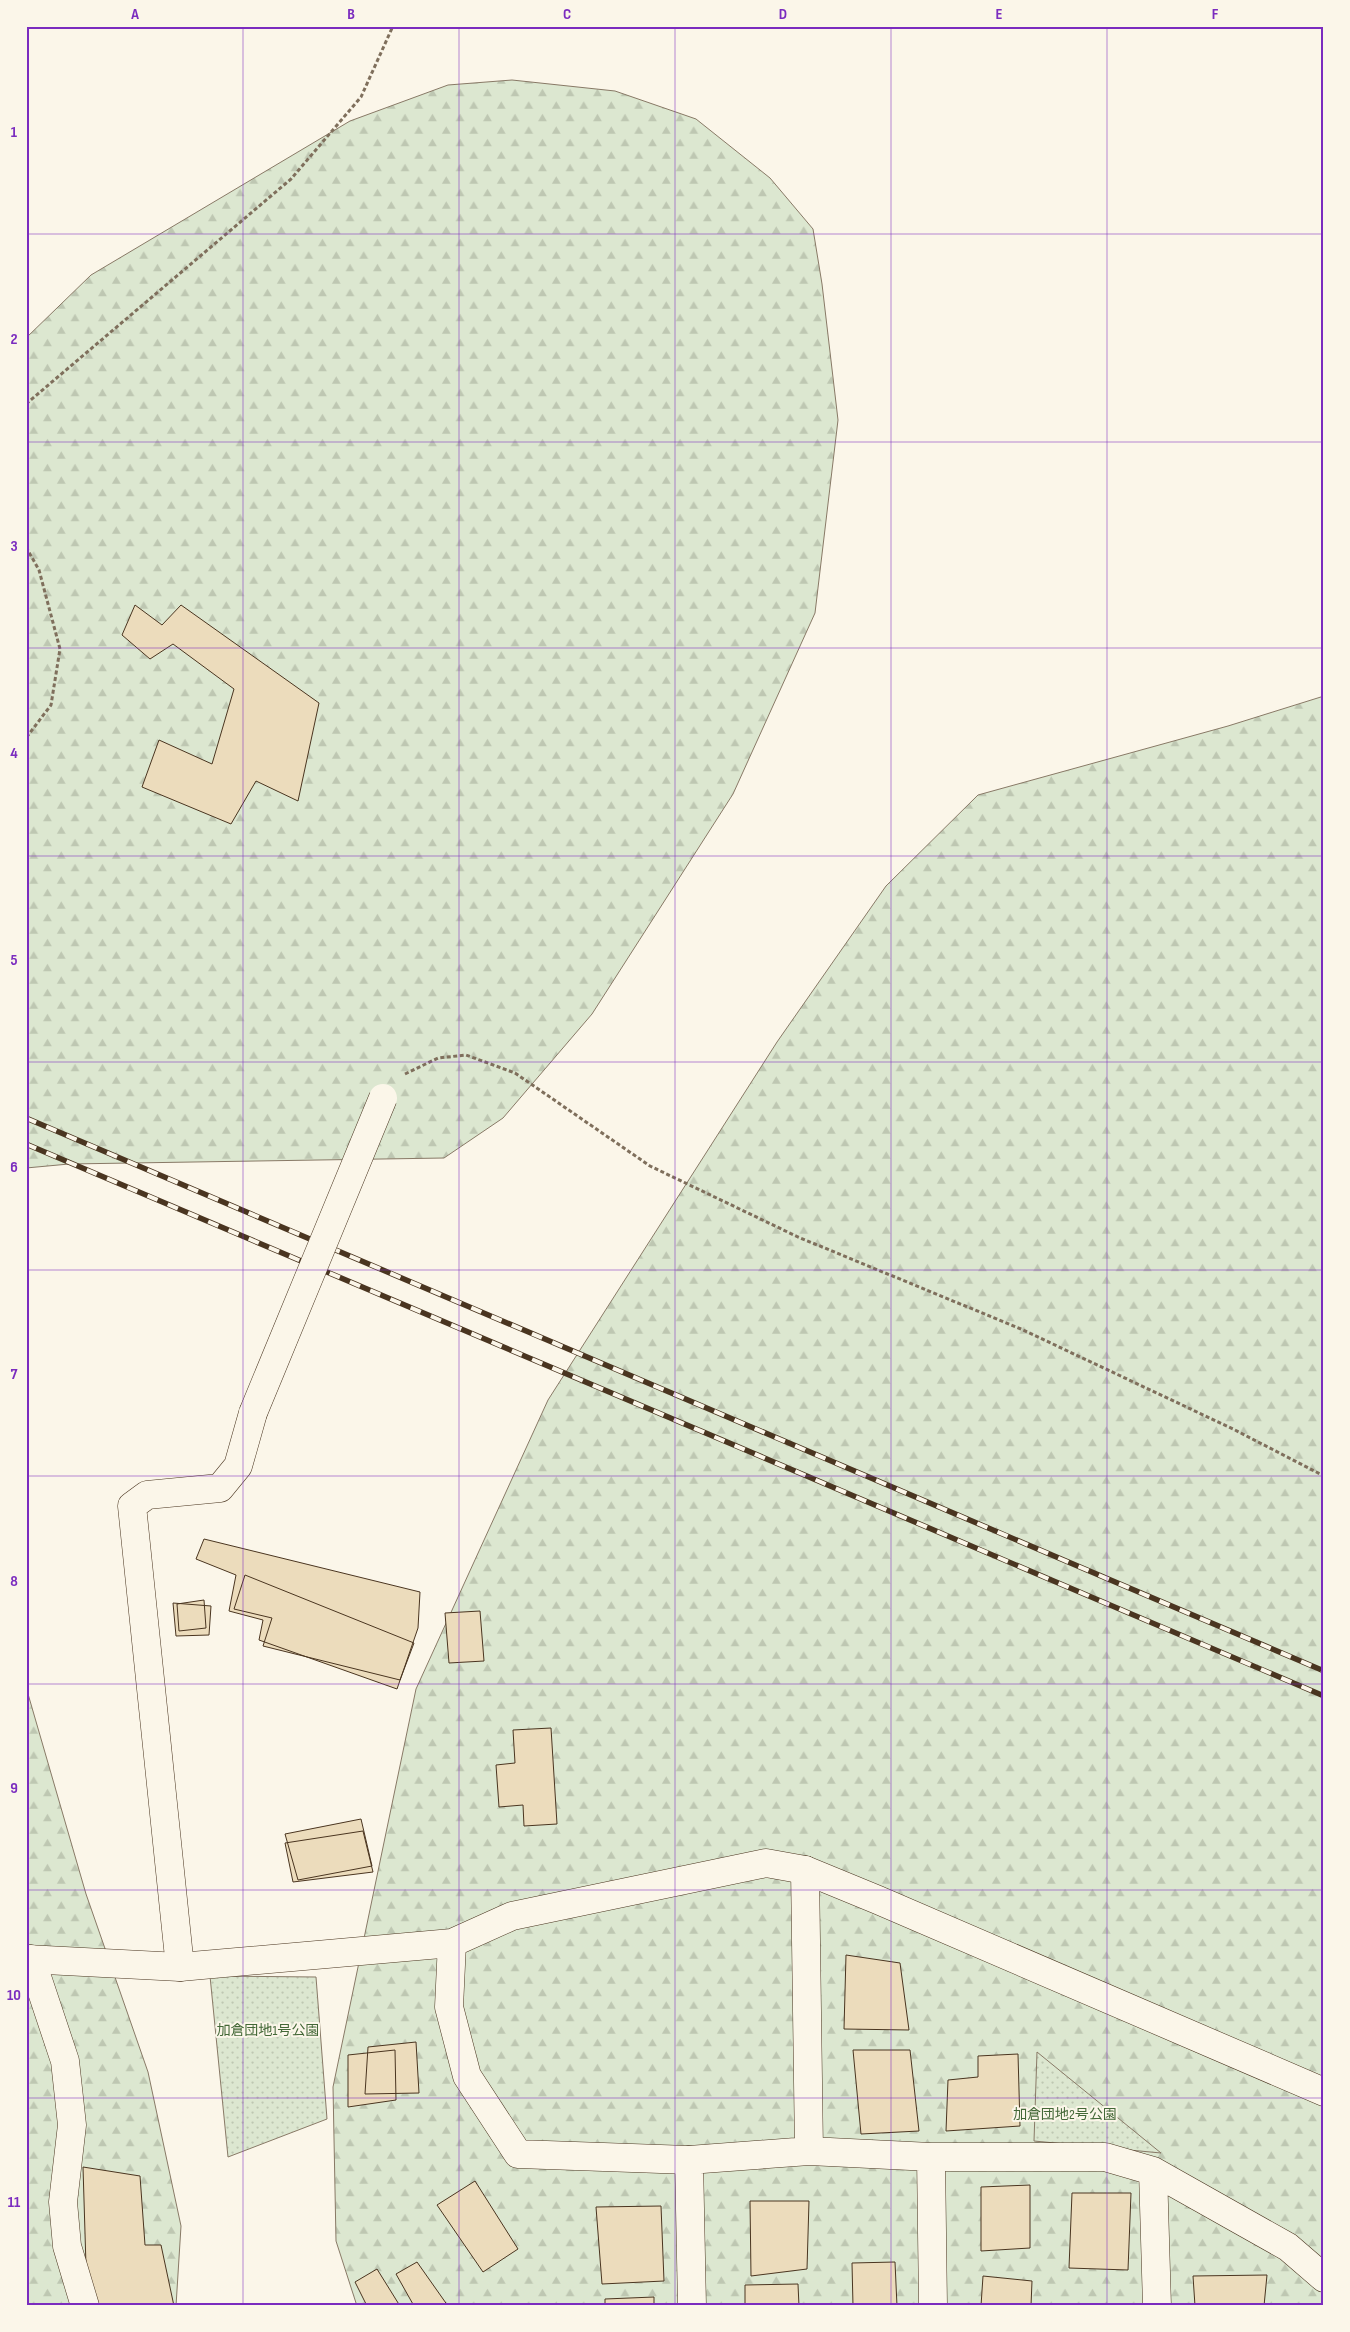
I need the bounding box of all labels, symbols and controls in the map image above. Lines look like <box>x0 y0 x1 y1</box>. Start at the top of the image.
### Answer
text: A <box>130 5 139 24</box>
text: B <box>347 5 355 24</box>
text: C <box>563 5 571 24</box>
text: D <box>779 5 787 24</box>
text: E <box>996 5 1003 24</box>
text: F <box>1212 5 1219 24</box>
text: 1 <box>11 123 18 142</box>
text: 2 <box>10 330 18 349</box>
text: 3 <box>10 537 18 556</box>
text: 4 <box>10 744 18 763</box>
text: 5 <box>10 951 18 970</box>
text: 6 <box>10 1158 18 1177</box>
text: 7 <box>11 1365 18 1384</box>
text: 8 <box>10 1572 18 1591</box>
text: 9 <box>10 1779 18 1798</box>
text: 10 <box>7 1986 21 2005</box>
park label: 加倉団地1号公園 <box>217 2022 319 2039</box>
park label: 加倉団地2号公園 <box>1013 2106 1117 2123</box>
text: 11 <box>8 2193 21 2212</box>

